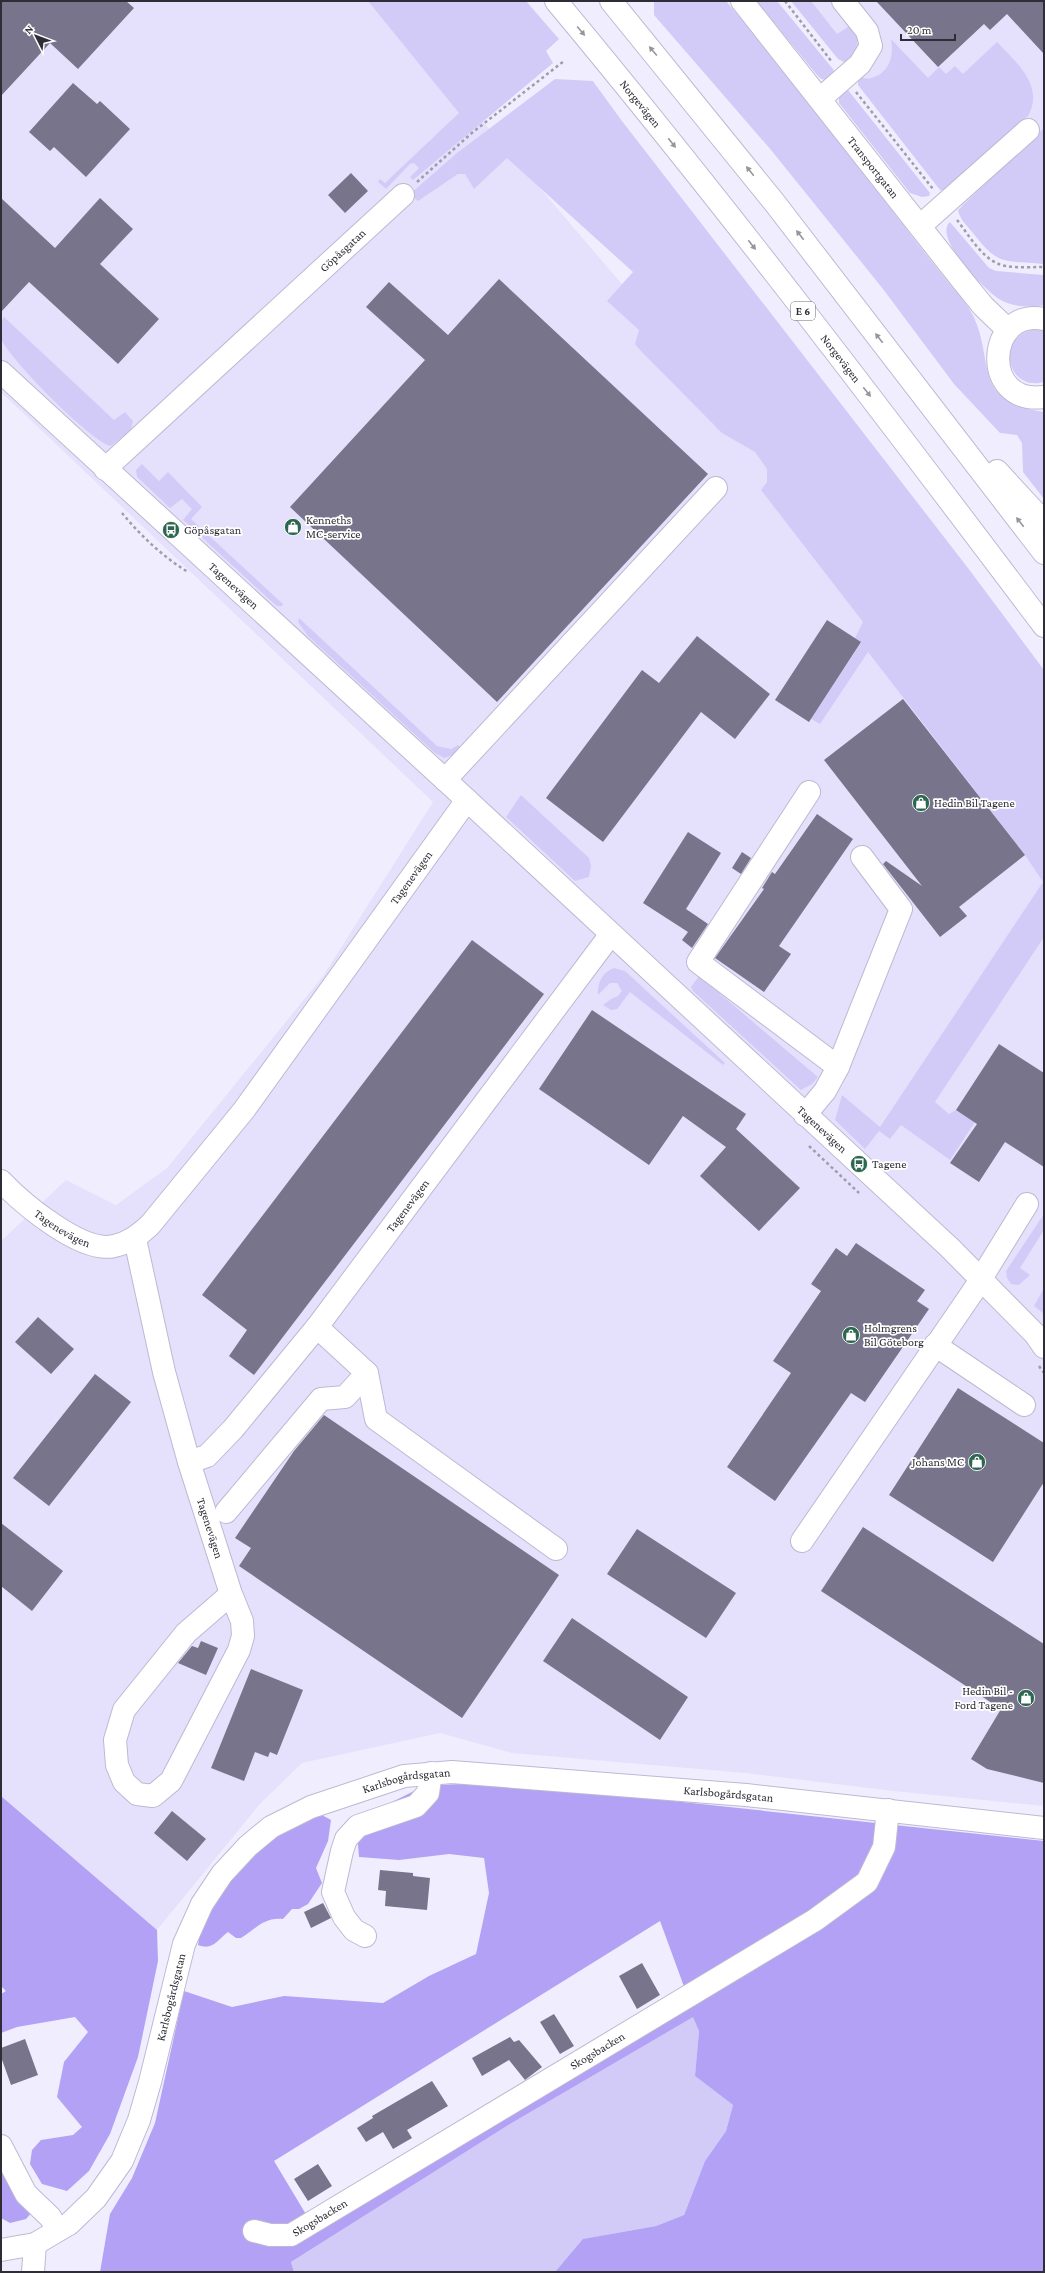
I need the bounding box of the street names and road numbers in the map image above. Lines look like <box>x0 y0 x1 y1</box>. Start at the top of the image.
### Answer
street label: Norgevägen <box>617 77 664 131</box>
street label: Transportgatan <box>845 134 902 202</box>
street label: Göpåsgatan <box>317 225 369 275</box>
road number: E 6 <box>791 302 815 320</box>
street label: Norgevägen <box>818 331 864 386</box>
street label: Tagenevägen <box>206 559 262 613</box>
street label: Tagenevägen <box>387 848 435 907</box>
street label: Tagenevägen <box>794 1103 850 1156</box>
street label: Tagenevägen <box>383 1176 432 1235</box>
street label: Tagenevägen <box>31 1206 93 1251</box>
street label: Tagenevägen <box>194 1496 226 1561</box>
street label: Karlsbogårdsgatan <box>361 1765 452 1796</box>
street label: Karlsbogårdsgatan <box>683 1783 775 1805</box>
street label: Karlsbogårdsgatan <box>153 1951 189 2043</box>
street label: Skogsbacken <box>567 2029 628 2073</box>
street label: Skogsbacken <box>290 2196 350 2240</box>

